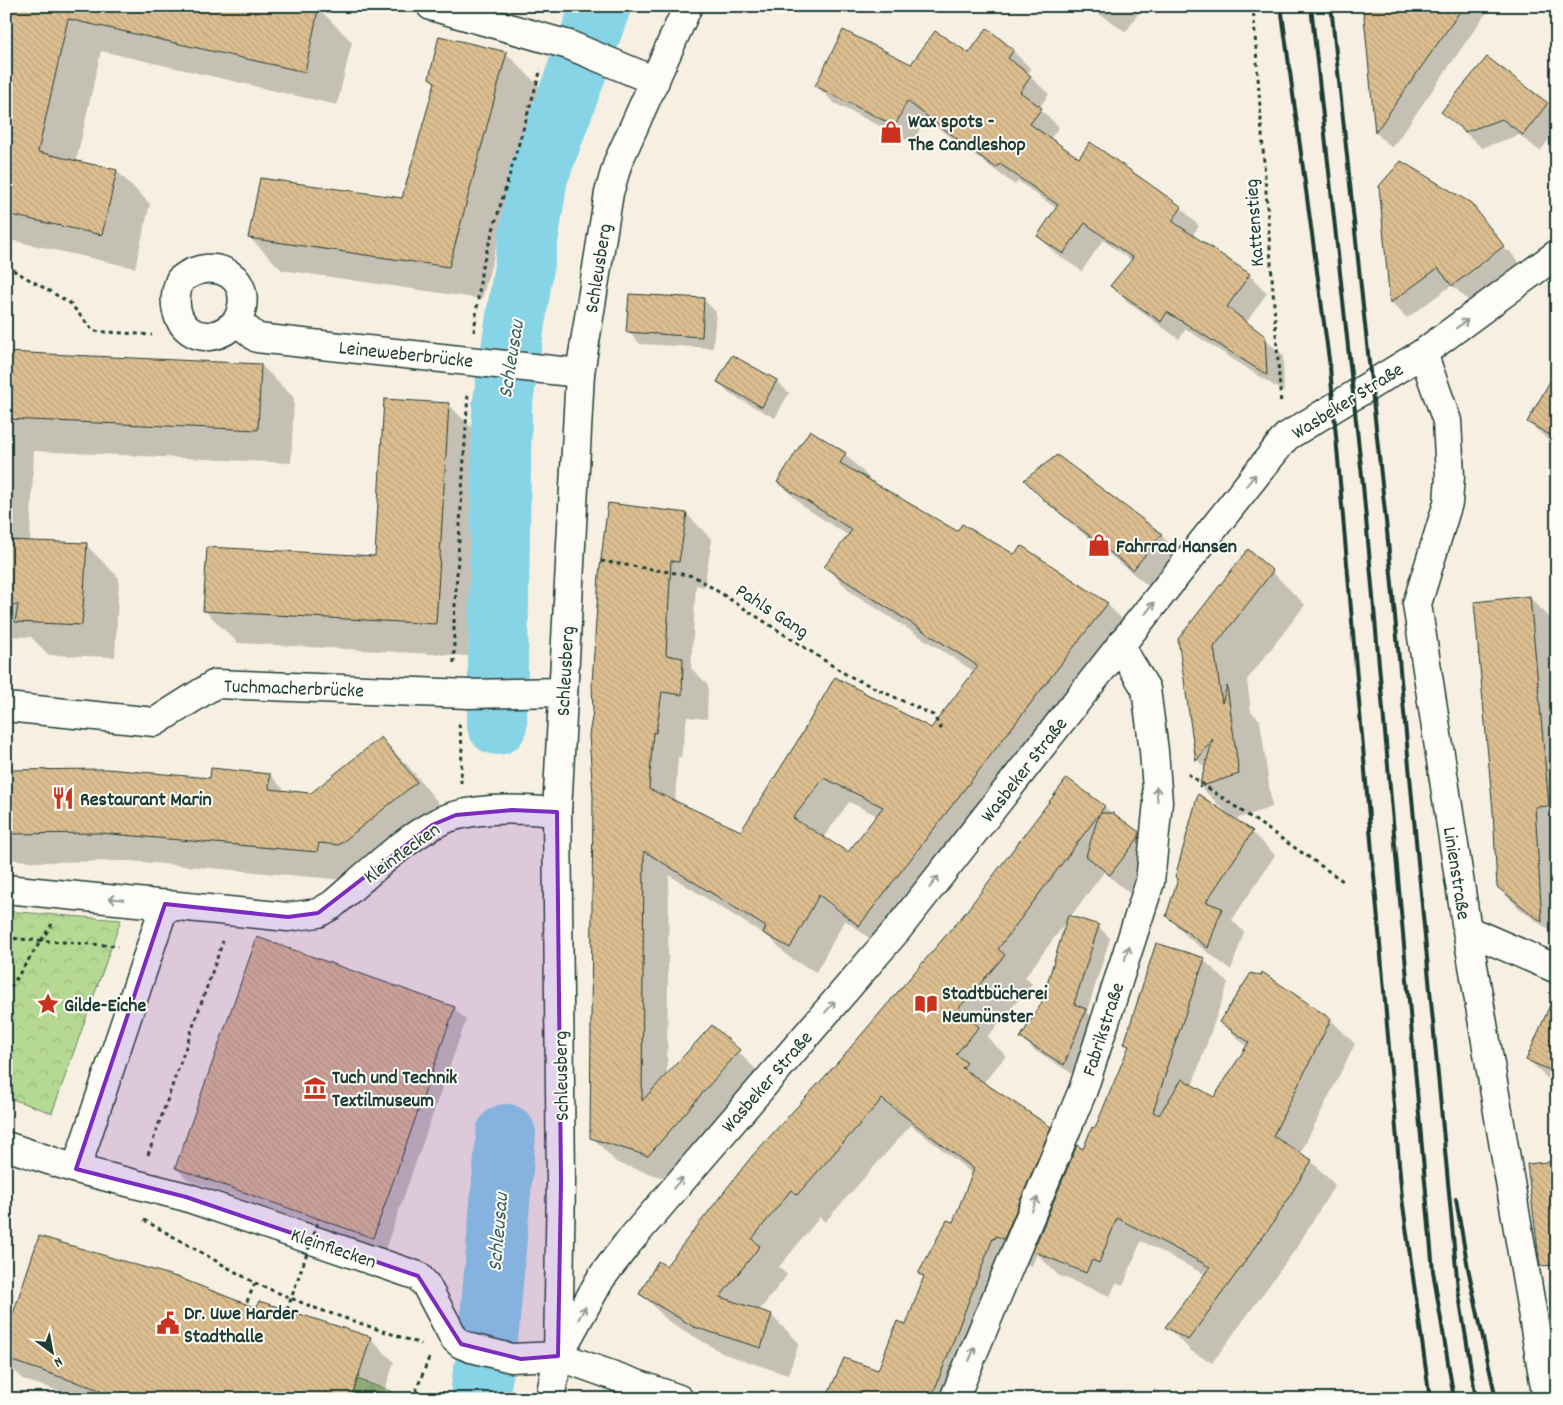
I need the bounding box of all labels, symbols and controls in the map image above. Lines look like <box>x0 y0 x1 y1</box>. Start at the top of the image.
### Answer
place label: Wax spots - The Candleshop <box>908 109 1026 160</box>
shop icon: Wax spots - The Candleshop <box>878 119 904 145</box>
street label: Kattenstieg <box>1239 178 1273 268</box>
street label: Schleusberg <box>579 222 621 315</box>
water label: Schleusau <box>492 317 534 401</box>
one-way arrow <box>1455 319 1469 329</box>
street label: Leineweberbrücke <box>337 335 474 377</box>
street label: Wasbeker Straße <box>1287 357 1410 448</box>
one-way arrow <box>1246 474 1257 487</box>
shop icon: Fahrrad Hansen <box>1086 532 1112 558</box>
place label: Fahrrad Hansen <box>1116 534 1237 562</box>
street label: Pahls Gang <box>729 578 814 647</box>
one-way arrow <box>1145 602 1156 615</box>
street label: Schleusberg <box>551 625 583 717</box>
street label: Tuchmacherbrücke <box>223 674 365 706</box>
street label: Wasbeker Straße <box>975 712 1076 830</box>
restaurant icon: Restaurant Marin <box>50 785 76 811</box>
place label: Restaurant Marin <box>80 787 212 815</box>
one-way arrow <box>1153 787 1162 803</box>
street label: Kleinflecken <box>359 817 447 892</box>
street label: Linienstraße <box>1434 825 1476 922</box>
one-way arrow <box>929 876 940 889</box>
one-way arrow <box>109 894 125 904</box>
one-way arrow <box>1123 946 1132 961</box>
street label: Fabrikstraße <box>1077 979 1133 1080</box>
place label: Stadtbücherei Neumünster <box>942 981 1048 1032</box>
place icon: Gilde-Eiche <box>35 991 61 1017</box>
library icon: Stadtbücherei Neumünster <box>913 991 939 1017</box>
place label: Gilde-Eiche <box>64 993 146 1021</box>
one-way arrow <box>824 1000 836 1013</box>
street label: Wasbeker Straße <box>716 1026 821 1140</box>
street label: Schleusberg <box>548 1031 578 1121</box>
place label: Tuch und Technik Textilmuseum <box>332 1065 457 1116</box>
museum icon: Tuch und Technik Textilmuseum <box>302 1075 328 1101</box>
one-way arrow <box>672 1176 684 1189</box>
water label: Schleusau <box>482 1190 519 1273</box>
one-way arrow <box>1031 1197 1041 1212</box>
street label: Kleinflecken <box>287 1222 380 1278</box>
place label: Dr. Uwe Harder Stadthalle <box>184 1301 299 1352</box>
one-way arrow <box>577 1306 587 1321</box>
public building icon: Dr. Uwe Harder Stadthalle <box>155 1310 181 1336</box>
north arrow <box>28 1328 78 1378</box>
one-way arrow <box>968 1347 978 1362</box>
text: N <box>50 1351 66 1372</box>

